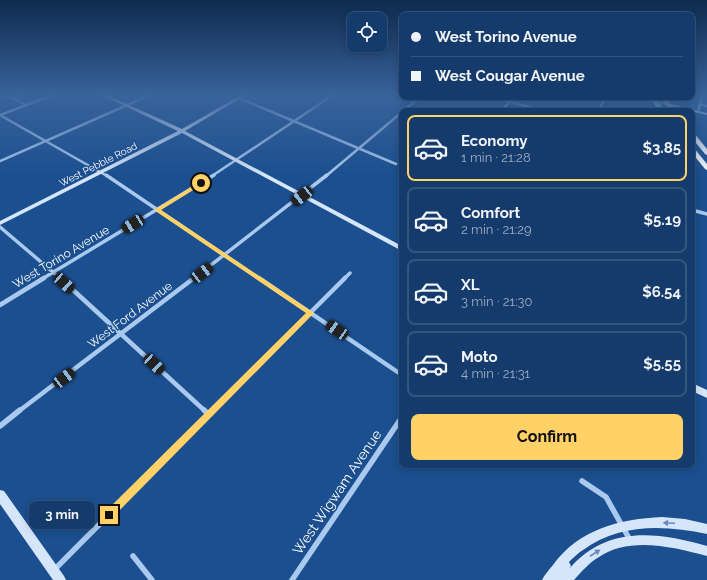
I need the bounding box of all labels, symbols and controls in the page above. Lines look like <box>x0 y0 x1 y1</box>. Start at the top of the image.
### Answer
map controls <box>347 12 387 52</box>
button: locate <box>347 12 387 52</box>
text: West Torino Avenue <box>435 28 577 46</box>
text: West Cougar Avenue <box>435 67 585 85</box>
icon: car <box>413 130 449 166</box>
text: Economy <box>461 132 528 150</box>
text: $3.85 <box>642 139 681 157</box>
street label: West Pebble Road <box>57 140 139 189</box>
text: 1 min · 21:28 <box>461 150 531 165</box>
route start <box>192 174 210 192</box>
car <box>289 184 315 208</box>
icon: car <box>413 202 449 238</box>
text: Comfort <box>461 204 520 222</box>
text: $5.19 <box>644 211 681 229</box>
car <box>120 213 146 235</box>
text: 2 min · 21:29 <box>461 222 532 237</box>
street label: West Torino Avenue <box>10 223 112 291</box>
car <box>189 261 215 285</box>
car <box>51 271 77 295</box>
icon: car <box>413 274 449 310</box>
text: XL <box>461 276 479 294</box>
street label: West Ford Avenue <box>85 279 175 351</box>
text: $6.54 <box>642 283 681 301</box>
text: 3 min · 21:30 <box>461 294 532 309</box>
car <box>324 318 350 342</box>
icon: car <box>413 346 449 382</box>
text: Moto <box>461 348 498 366</box>
car <box>141 351 167 377</box>
text: $5.55 <box>643 355 681 373</box>
car <box>51 366 77 390</box>
text: 4 min · 21:31 <box>461 366 530 381</box>
button: Confirm <box>411 414 683 460</box>
street label: West Wigwam Avenue <box>289 427 385 557</box>
callout: 3 min <box>29 501 95 529</box>
route end <box>100 506 118 524</box>
text: 3 min <box>45 507 79 522</box>
one-way arrow <box>663 519 675 526</box>
one-way arrow <box>590 549 600 557</box>

